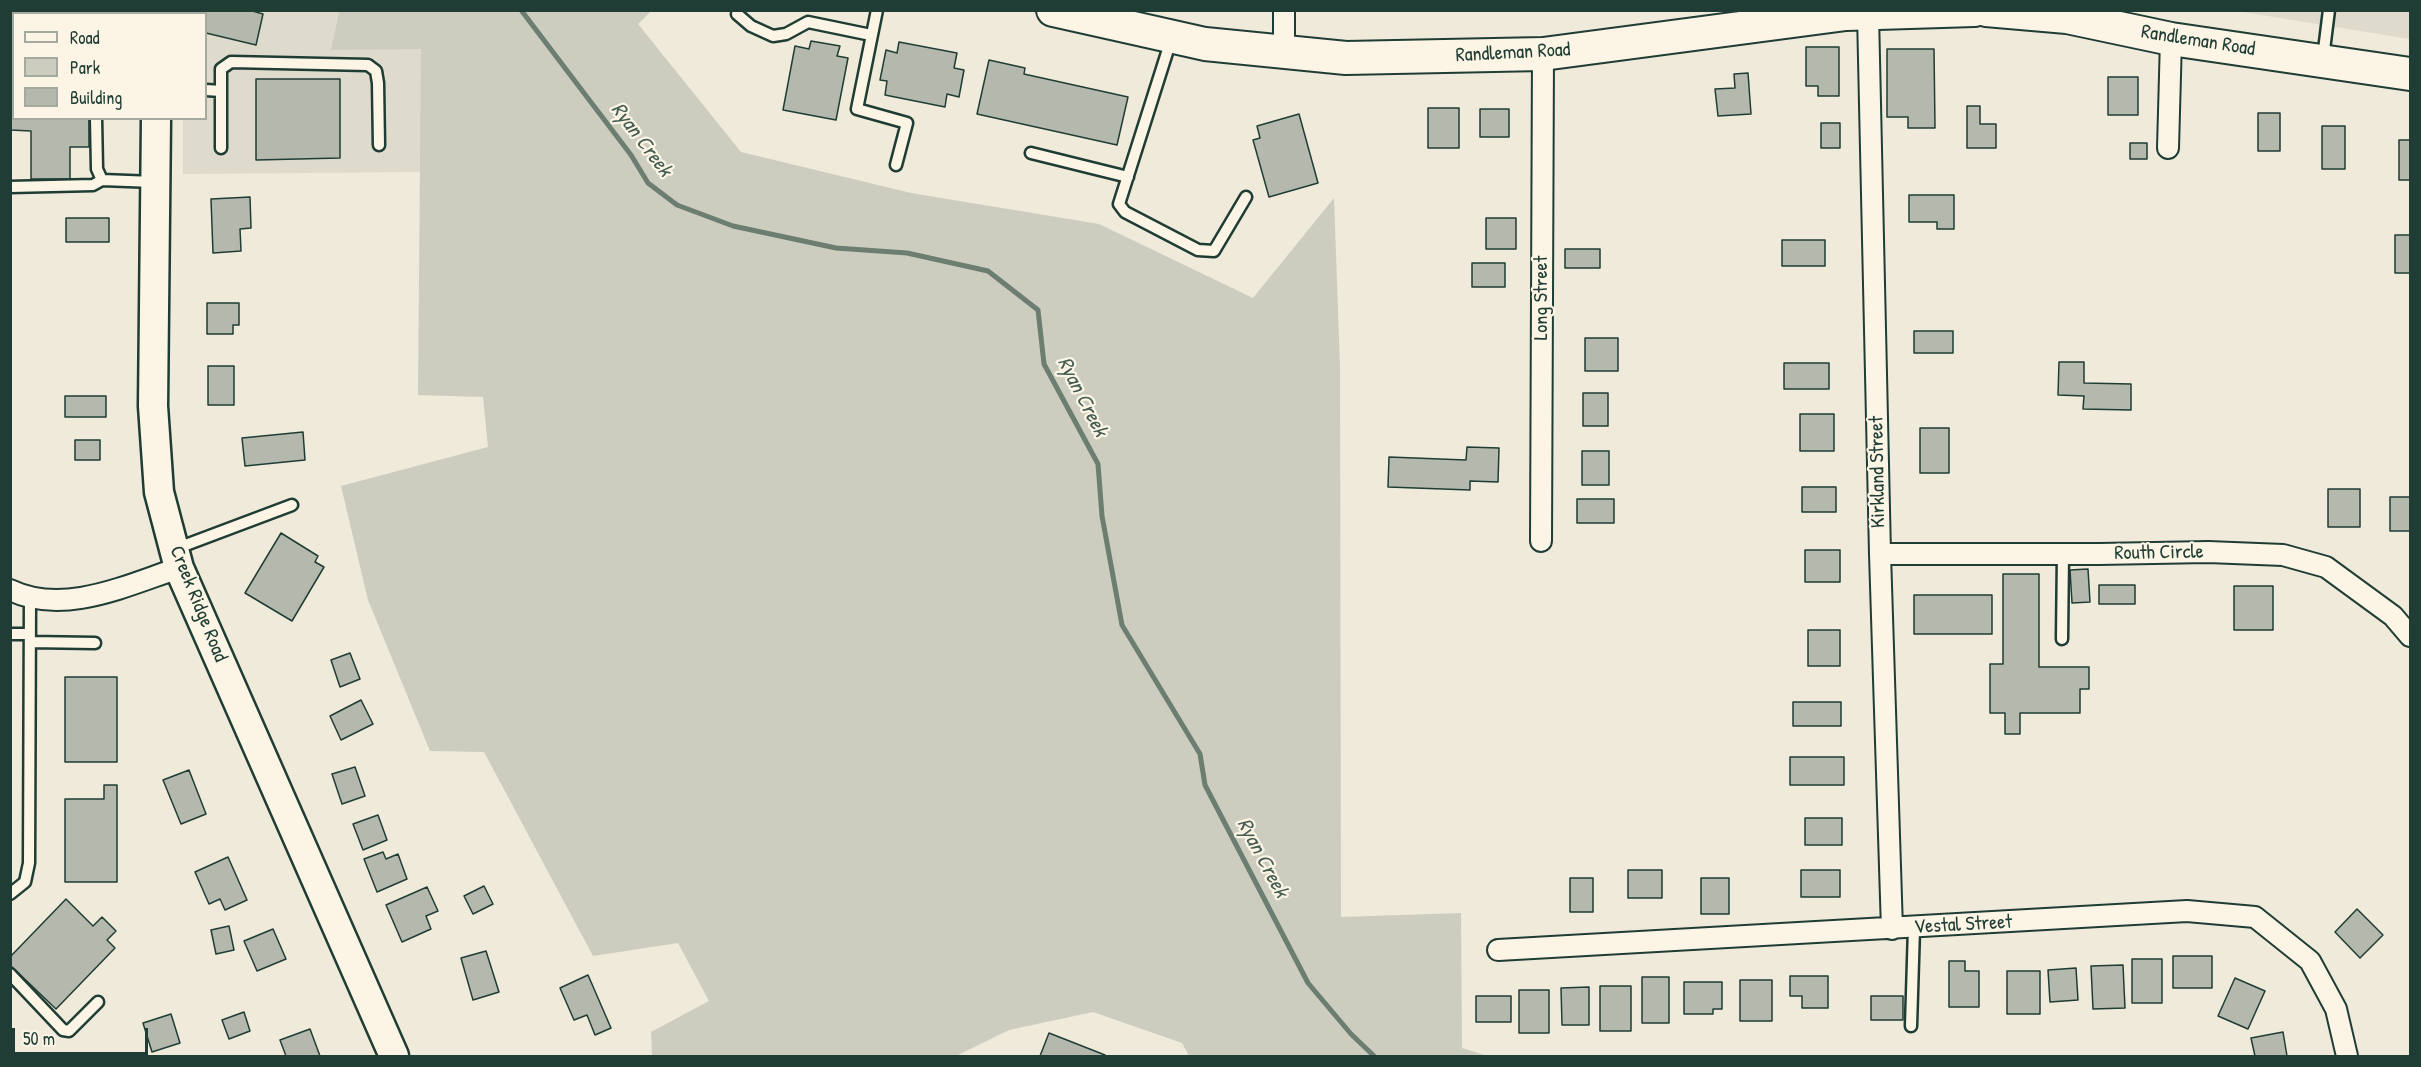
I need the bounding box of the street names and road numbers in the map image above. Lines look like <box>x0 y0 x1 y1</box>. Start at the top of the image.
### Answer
street label: Randleman Road <box>2139 20 2257 62</box>
street label: Randleman Road <box>1455 38 1571 68</box>
street label: Long Street <box>1530 256 1554 340</box>
street label: Kirkland Street <box>1865 416 1891 528</box>
street label: Routh Circle <box>2114 540 2204 566</box>
street label: Creek Ridge Road <box>164 542 232 666</box>
street label: Vestal Street <box>1913 910 2013 940</box>

